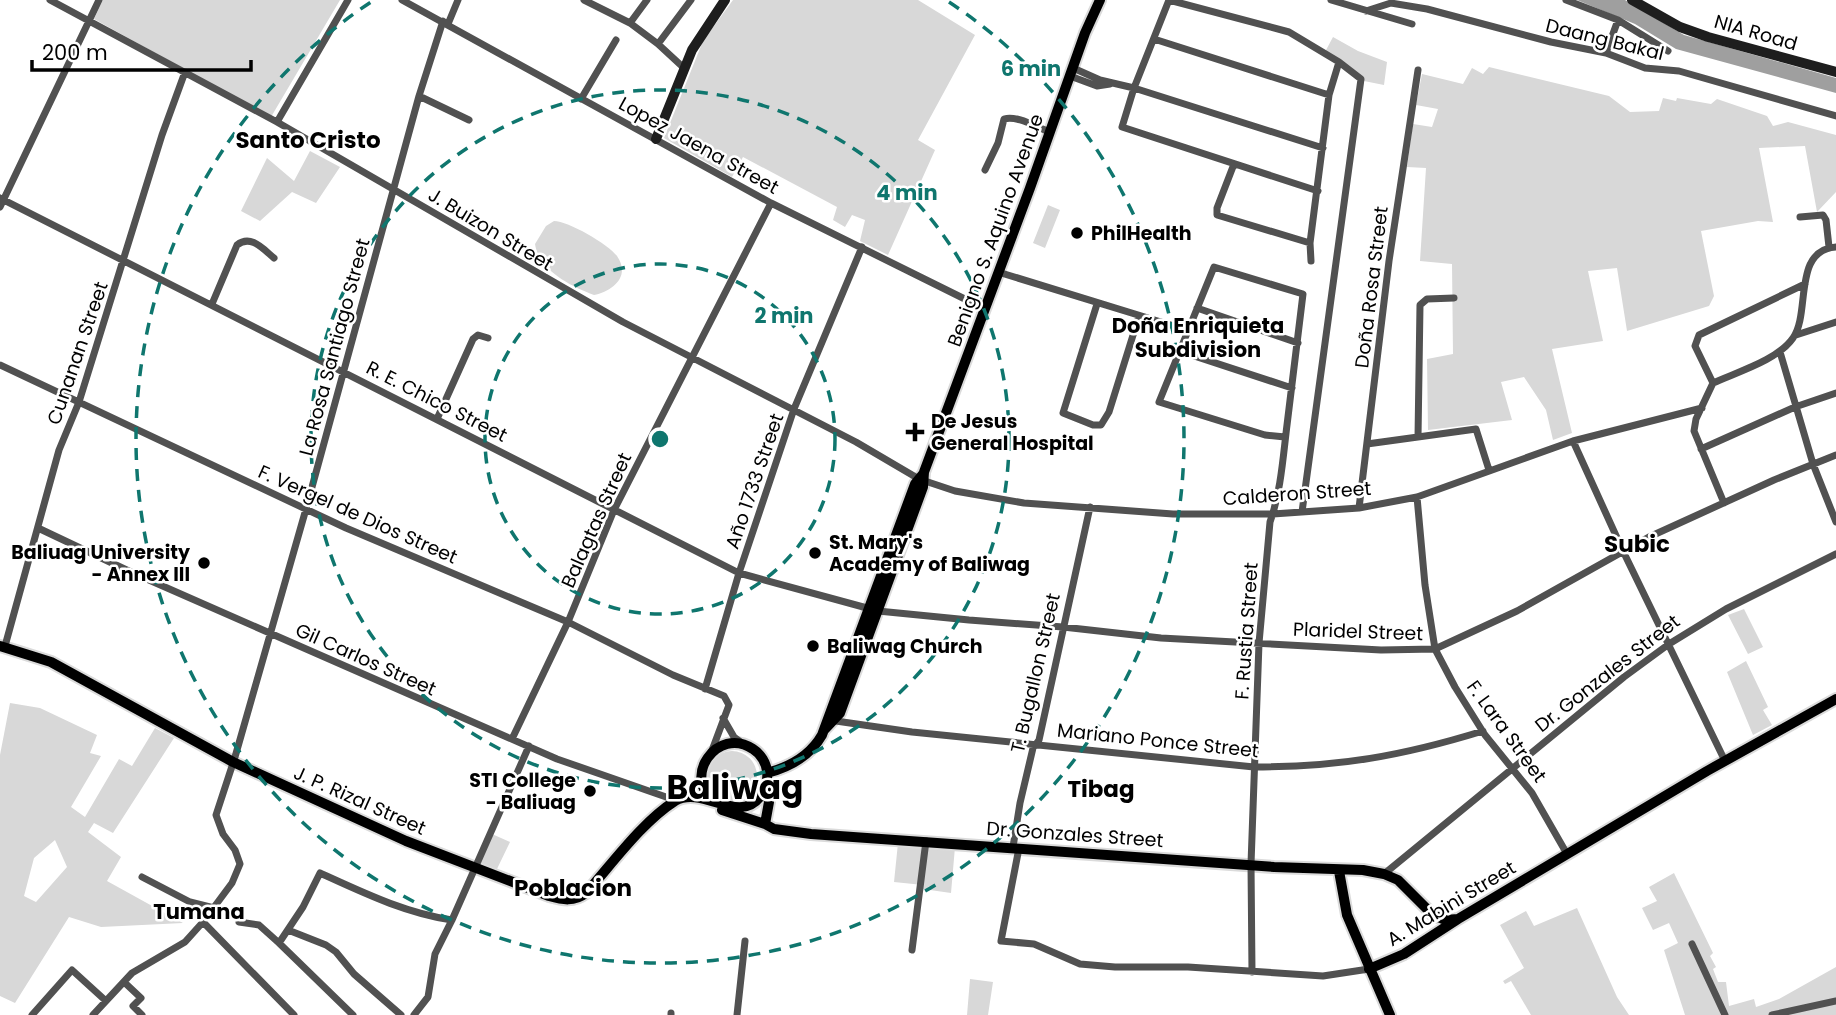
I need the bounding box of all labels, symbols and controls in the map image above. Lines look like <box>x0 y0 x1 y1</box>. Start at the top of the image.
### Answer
street label: NIA Road <box>1711 8 1801 57</box>
street label: Daang Bakal <box>1543 12 1667 67</box>
scale bar <box>32 28 250 72</box>
text: 200 m <box>42 38 108 67</box>
text: 6 min <box>1001 54 1061 83</box>
street label: Lopez Jaena Street <box>614 90 784 201</box>
street label: Benigno S. Aquino Avenue <box>941 110 1050 350</box>
district label: Santo Cristo <box>235 124 381 156</box>
text: 4 min <box>876 178 938 207</box>
street label: J. Buizon Street <box>423 181 558 277</box>
street label: Doña Rosa Street <box>1348 205 1395 370</box>
place label: PhilHealth <box>1091 220 1192 247</box>
marker: PhilHealth <box>1069 225 1085 241</box>
street label: La Rosa Santiago Street <box>292 235 377 459</box>
street label: Cunanan Street <box>40 278 115 428</box>
text: 2 min <box>754 301 814 330</box>
district label: Doña Enriquieta Subdivision <box>1112 311 1284 364</box>
street label: R. E. Chico Street <box>361 354 512 449</box>
place label: De Jesus General Hospital <box>931 408 1094 457</box>
street label: Año 1733 Street <box>719 410 790 553</box>
marker: De Jesus General Hospital <box>905 422 925 442</box>
centre of rings <box>648 427 672 451</box>
street label: Balagtas Street <box>555 448 638 592</box>
street label: F. Vergel de Dios Street <box>254 458 462 571</box>
street label: Calderon Street <box>1222 475 1372 512</box>
district label: Subic <box>1604 528 1670 560</box>
place label: St. Mary's Academy of Baliwag <box>829 529 1030 578</box>
place label: Baliuag University - Annex III <box>11 539 191 588</box>
marker: St. Mary's Academy of Baliwag <box>807 545 823 561</box>
marker: Baliuag University - Annex III <box>196 555 212 571</box>
street label: F. Rustia Street <box>1228 561 1265 701</box>
street label: T. Bugallon Street <box>1004 590 1067 756</box>
street label: Dr. Gonzales Street <box>1529 608 1686 739</box>
street label: Gil Carlos Street <box>291 616 440 703</box>
street label: Plaridel Street <box>1292 616 1424 647</box>
place label: Baliwag Church <box>827 633 982 660</box>
marker: Baliwag Church <box>805 638 821 654</box>
street label: F. Lara Street <box>1460 675 1553 788</box>
street label: Mariano Ponce Street <box>1056 716 1260 765</box>
street label: J. P. Rizal Street <box>289 759 430 842</box>
district label: Baliwag <box>666 764 804 811</box>
place label: STI College - Baliuag <box>469 767 576 816</box>
district label: Tibag <box>1067 773 1135 805</box>
marker: STI College - Baliuag <box>582 783 598 799</box>
street label: Dr. Gonzales Street <box>986 815 1164 854</box>
street label: A. Mabini Street <box>1382 854 1521 953</box>
district label: Poblacion <box>514 872 632 904</box>
district label: Tumana <box>153 897 245 926</box>

